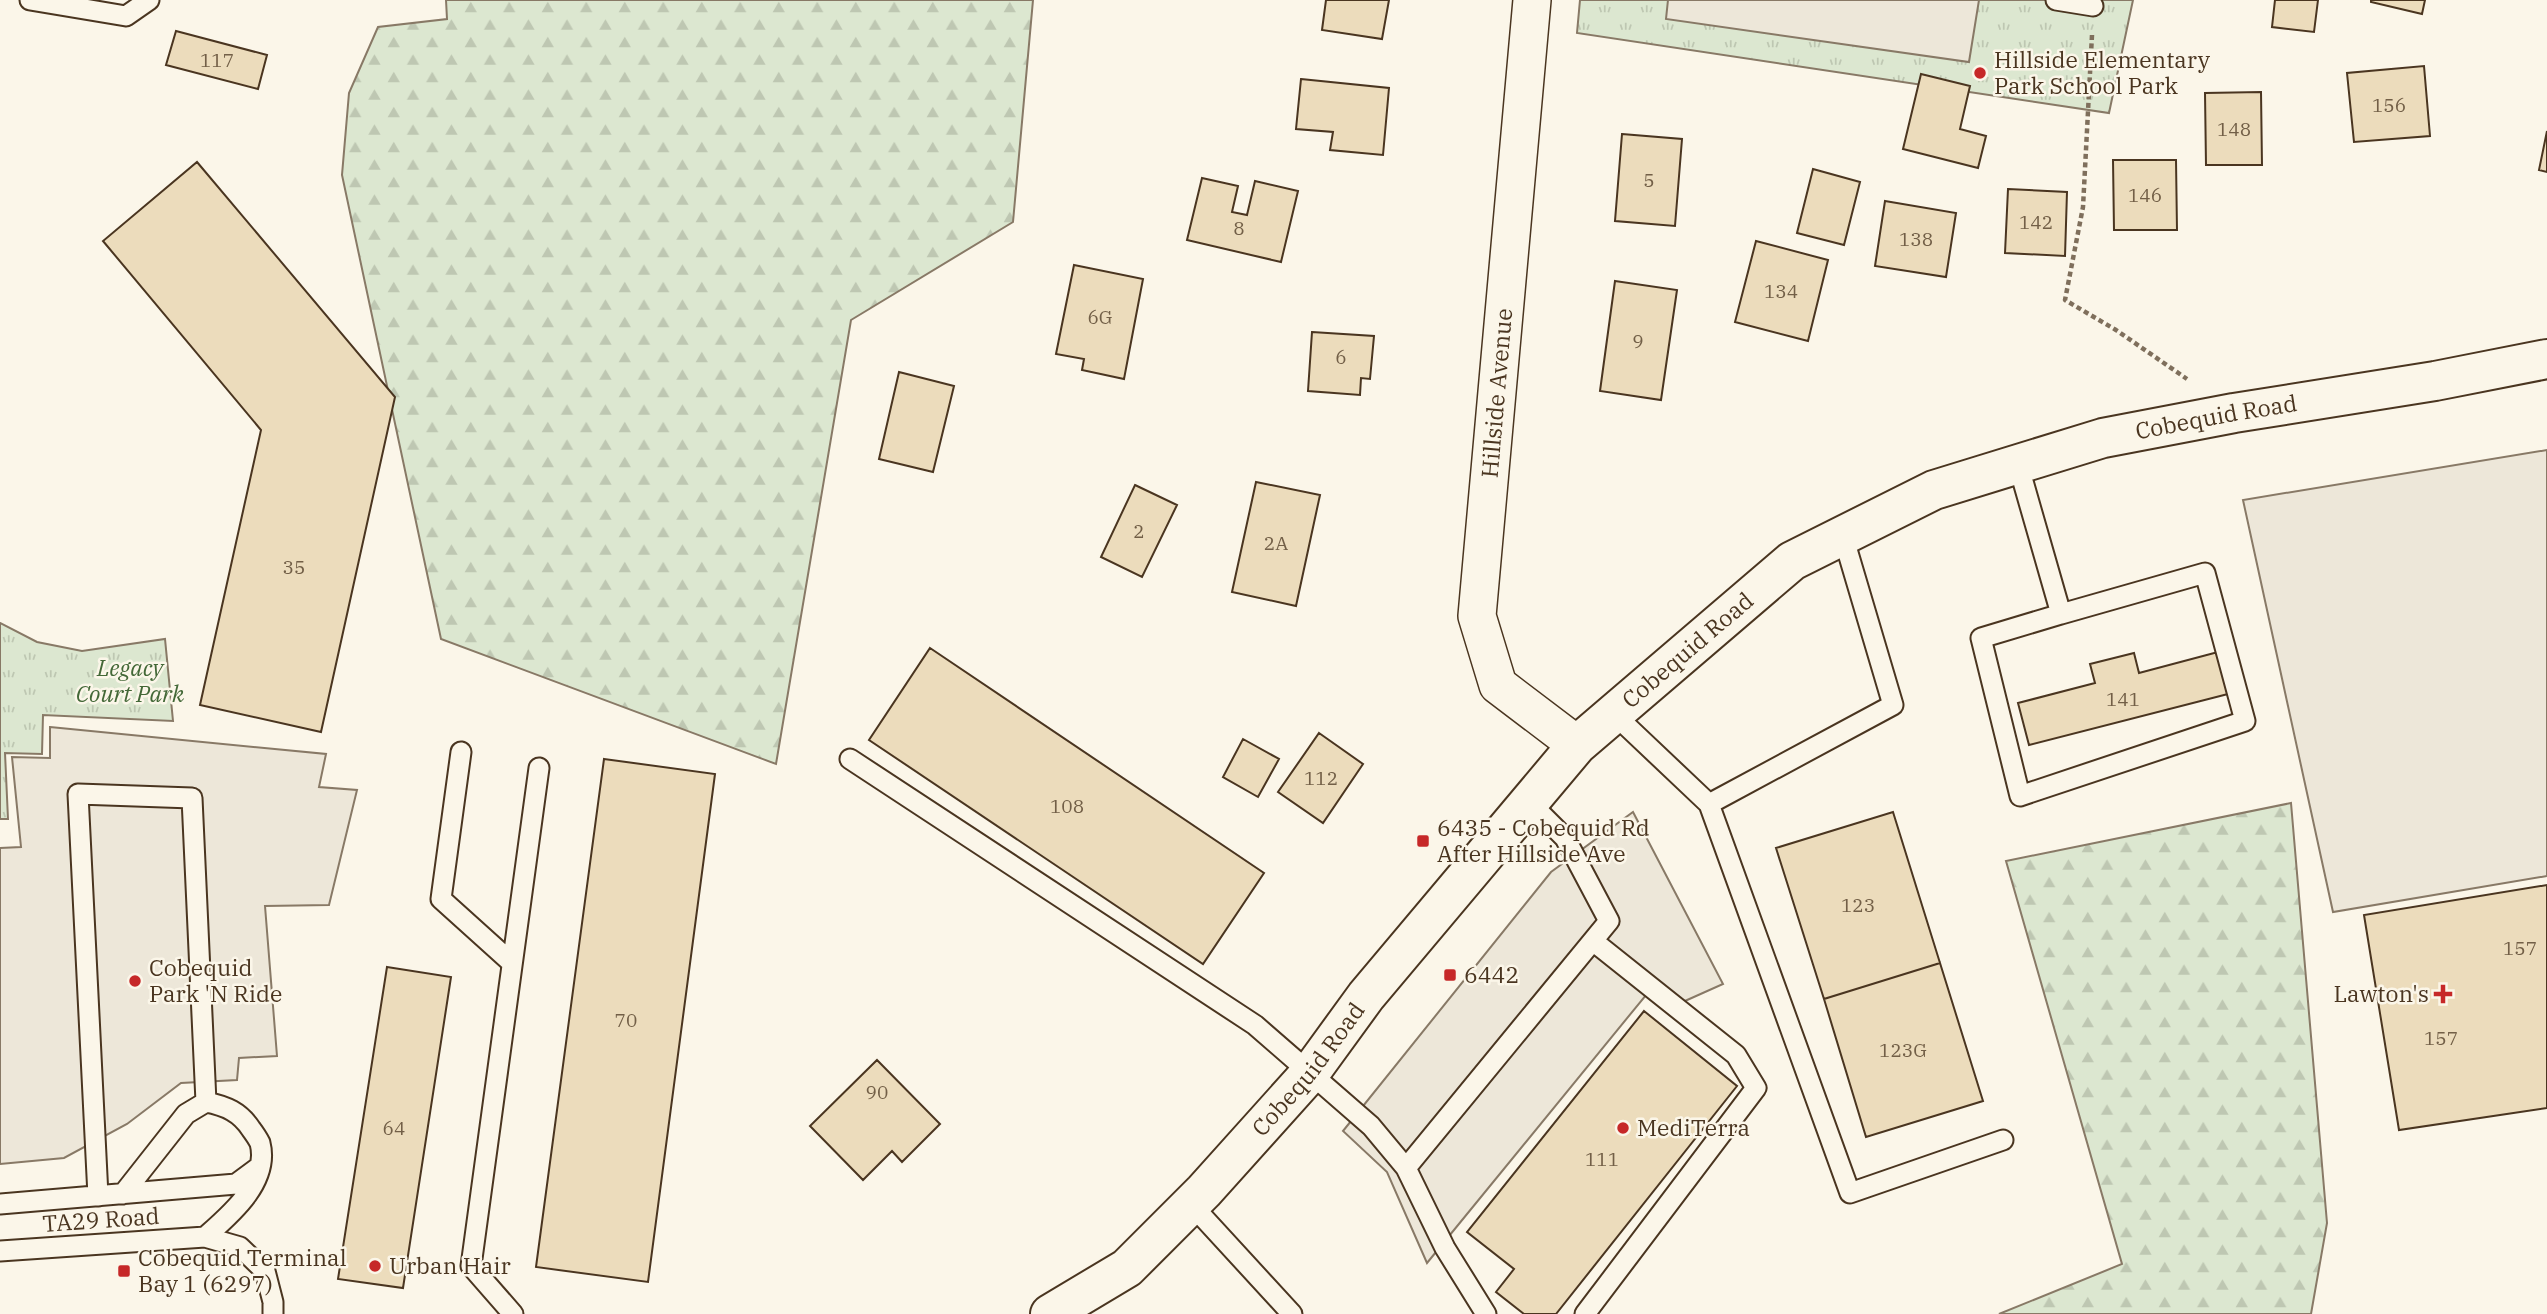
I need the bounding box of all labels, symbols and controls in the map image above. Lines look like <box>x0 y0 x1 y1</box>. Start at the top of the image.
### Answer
place label: Hillside Elementary Park School Park <box>1994 44 2211 100</box>
house number: 117 <box>200 48 234 72</box>
marker: Hillside Elementary Park School Park <box>1972 65 1988 81</box>
house number: 156 <box>2372 93 2406 117</box>
house number: 148 <box>2217 117 2251 141</box>
house number: 5 <box>1643 168 1655 192</box>
house number: 146 <box>2128 183 2162 207</box>
house number: 142 <box>2019 210 2053 234</box>
house number: 8 <box>1233 216 1245 240</box>
house number: 138 <box>1899 227 1933 251</box>
house number: 134 <box>1764 279 1798 303</box>
house number: 6G <box>1087 305 1113 329</box>
street label: Hillside Avenue <box>1474 307 1518 479</box>
house number: 9 <box>1632 329 1644 353</box>
house number: 6 <box>1335 345 1347 369</box>
street label: Cobequid Road <box>2133 387 2299 446</box>
house number: 2 <box>1133 519 1145 543</box>
house number: 2A <box>1264 531 1288 555</box>
house number: 35 <box>283 555 305 579</box>
street label: Cobequid Road <box>1615 585 1759 714</box>
park label: Legacy Court Park <box>76 652 185 708</box>
house number: 141 <box>2106 687 2140 711</box>
house number: 112 <box>1304 766 1338 790</box>
house number: 108 <box>1050 794 1084 818</box>
place label: 6435 - Cobequid Rd After Hillside Ave <box>1437 812 1650 868</box>
marker: 6435 - Cobequid Rd After Hillside Ave <box>1415 833 1431 849</box>
house number: 123 <box>1841 893 1875 917</box>
house number: 157 <box>2503 936 2537 960</box>
place label: Cobequid Park 'N Ride <box>149 952 282 1008</box>
place label: 6442 <box>1464 959 1519 989</box>
marker: 6442 <box>1442 967 1458 983</box>
marker: Cobequid Park 'N Ride <box>127 973 143 989</box>
place label: Lawton's <box>2333 978 2429 1008</box>
marker: Lawton's <box>2435 986 2451 1002</box>
street label: Cobequid Road <box>1245 996 1371 1142</box>
house number: 70 <box>615 1008 637 1032</box>
house number: 157 <box>2424 1026 2458 1050</box>
house number: 123G <box>1879 1038 1927 1062</box>
house number: 90 <box>866 1080 888 1104</box>
place label: MediTerra <box>1637 1112 1750 1142</box>
house number: 64 <box>383 1116 405 1140</box>
marker: MediTerra <box>1615 1120 1631 1136</box>
house number: 111 <box>1585 1147 1619 1171</box>
street label: TA29 Road <box>41 1200 160 1238</box>
place label: Cobequid Terminal Bay 1 (6297) <box>138 1242 347 1298</box>
place label: Urban Hair <box>389 1250 511 1280</box>
marker: Urban Hair <box>367 1258 383 1274</box>
marker: Cobequid Terminal Bay 1 (6297) <box>116 1263 132 1279</box>

